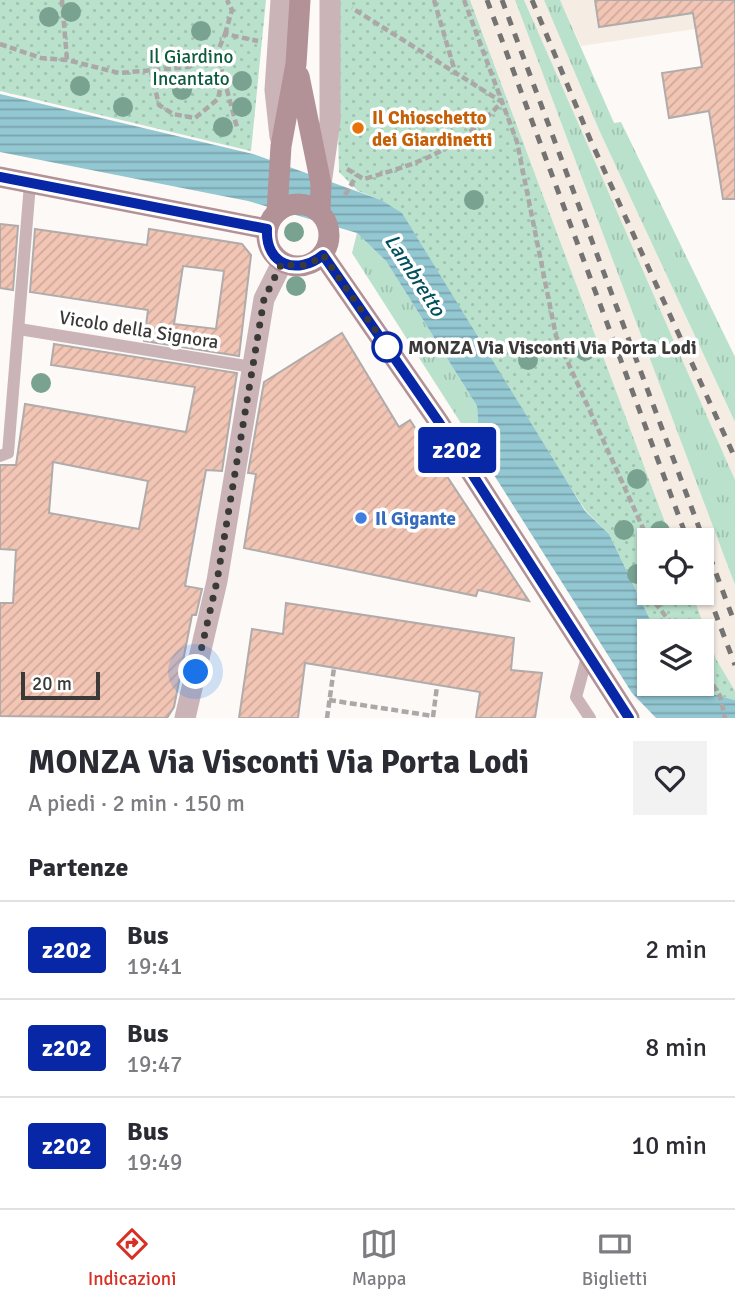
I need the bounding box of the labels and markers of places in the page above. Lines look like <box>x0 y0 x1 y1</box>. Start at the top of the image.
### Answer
place label: Il Chioschetto dei Giardinetti <box>372 106 492 152</box>
marker: Il Chioschetto dei Giardinetti <box>350 120 366 136</box>
marker: MONZA Via Visconti Via Porta Lodi <box>372 332 402 362</box>
place label: MONZA Via Visconti Via Porta Lodi <box>408 336 697 360</box>
place label: Il Gigante <box>375 507 456 531</box>
marker: Il Gigante <box>353 510 369 526</box>

